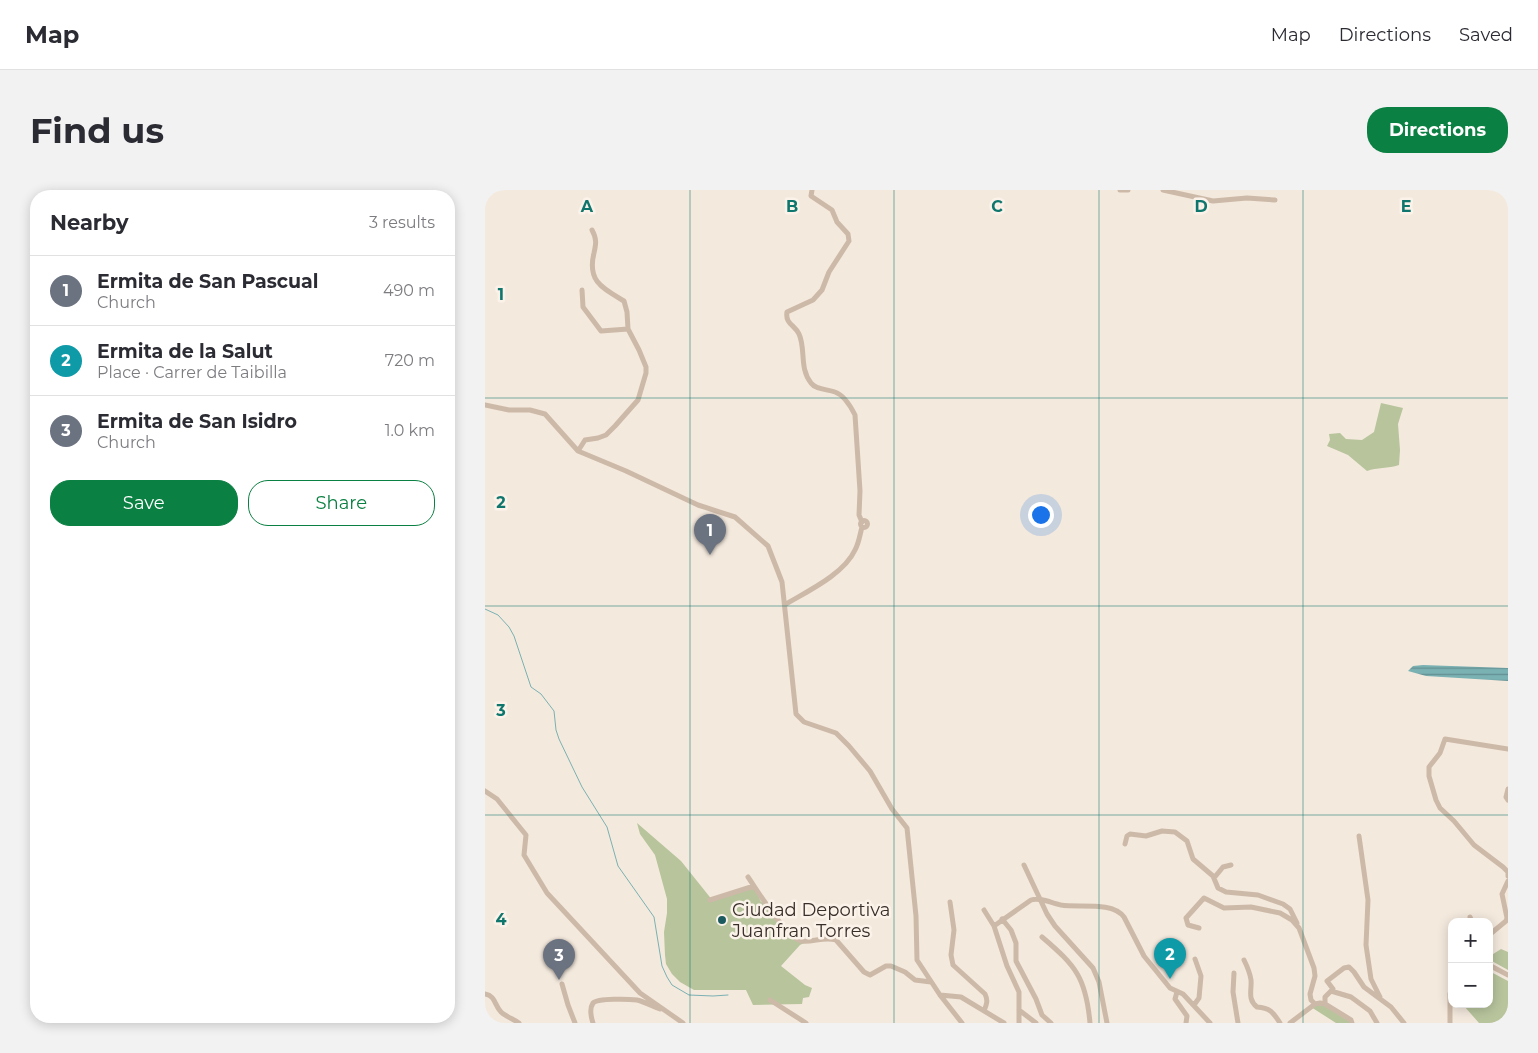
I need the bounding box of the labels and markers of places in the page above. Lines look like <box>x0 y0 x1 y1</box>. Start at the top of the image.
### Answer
pin: 1 <box>694 514 726 555</box>
place label: Ciudad Deportiva Juanfran Torres <box>731 899 890 942</box>
marker: Ciudad Deportiva Juanfran Torres <box>716 914 728 926</box>
pin: 2 <box>1154 938 1186 979</box>
pin: 3 <box>543 939 575 980</box>

